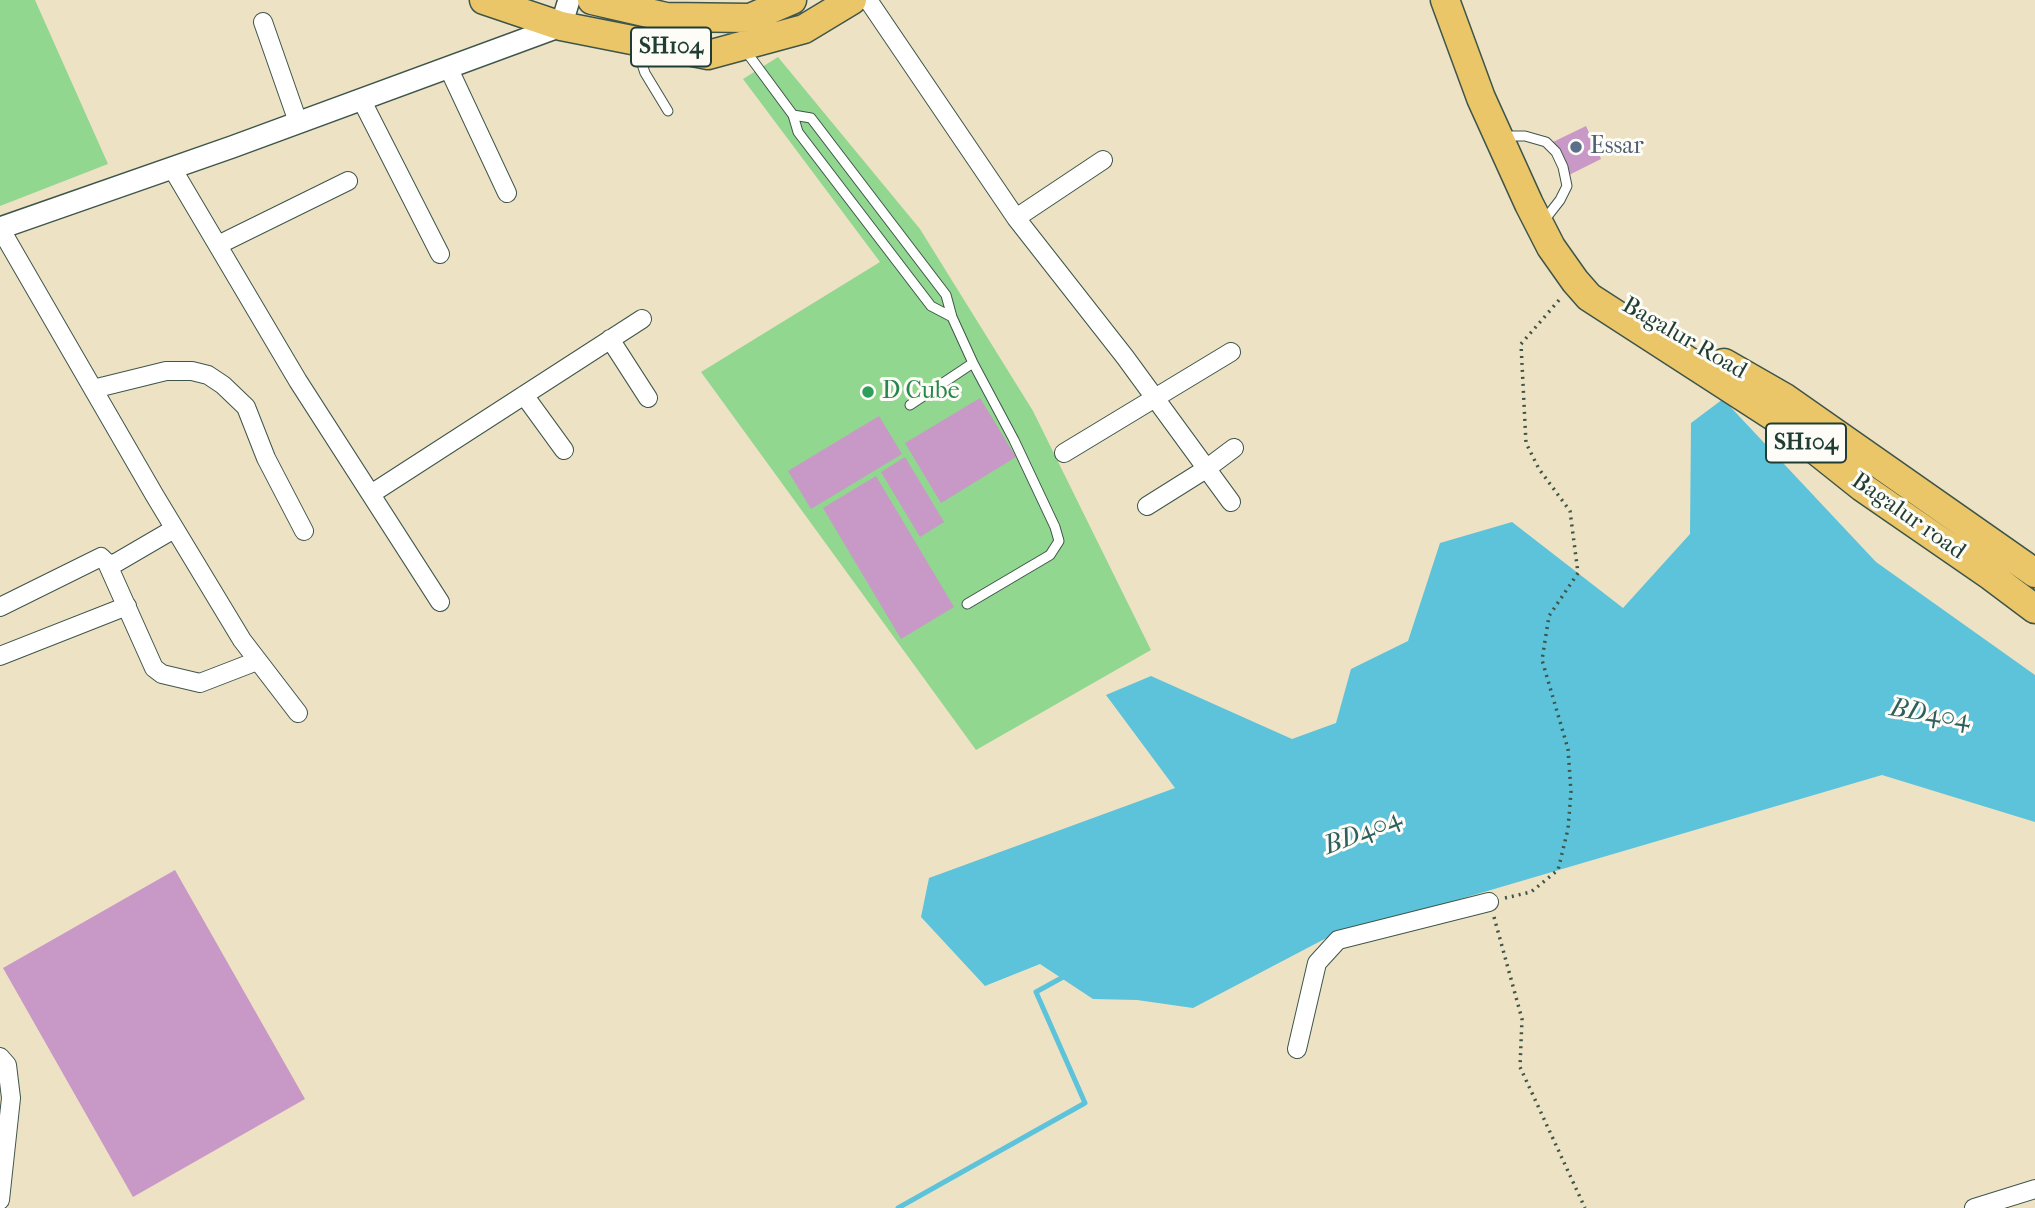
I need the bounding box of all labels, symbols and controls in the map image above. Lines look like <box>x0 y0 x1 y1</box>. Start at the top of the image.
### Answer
road number: SH104 <box>631 28 711 66</box>
place label: Essar <box>1590 133 1644 161</box>
marker: Essar <box>1568 139 1584 155</box>
street label: Bagalur Road <box>1616 292 1752 386</box>
place label: D Cube <box>882 378 960 406</box>
marker: D Cube <box>860 384 876 400</box>
road number: SH104 <box>1766 424 1846 462</box>
street label: Bagalur road <box>1845 467 1971 567</box>
water label: BD404 <box>1888 693 1972 737</box>
water label: BD404 <box>1320 803 1406 863</box>

